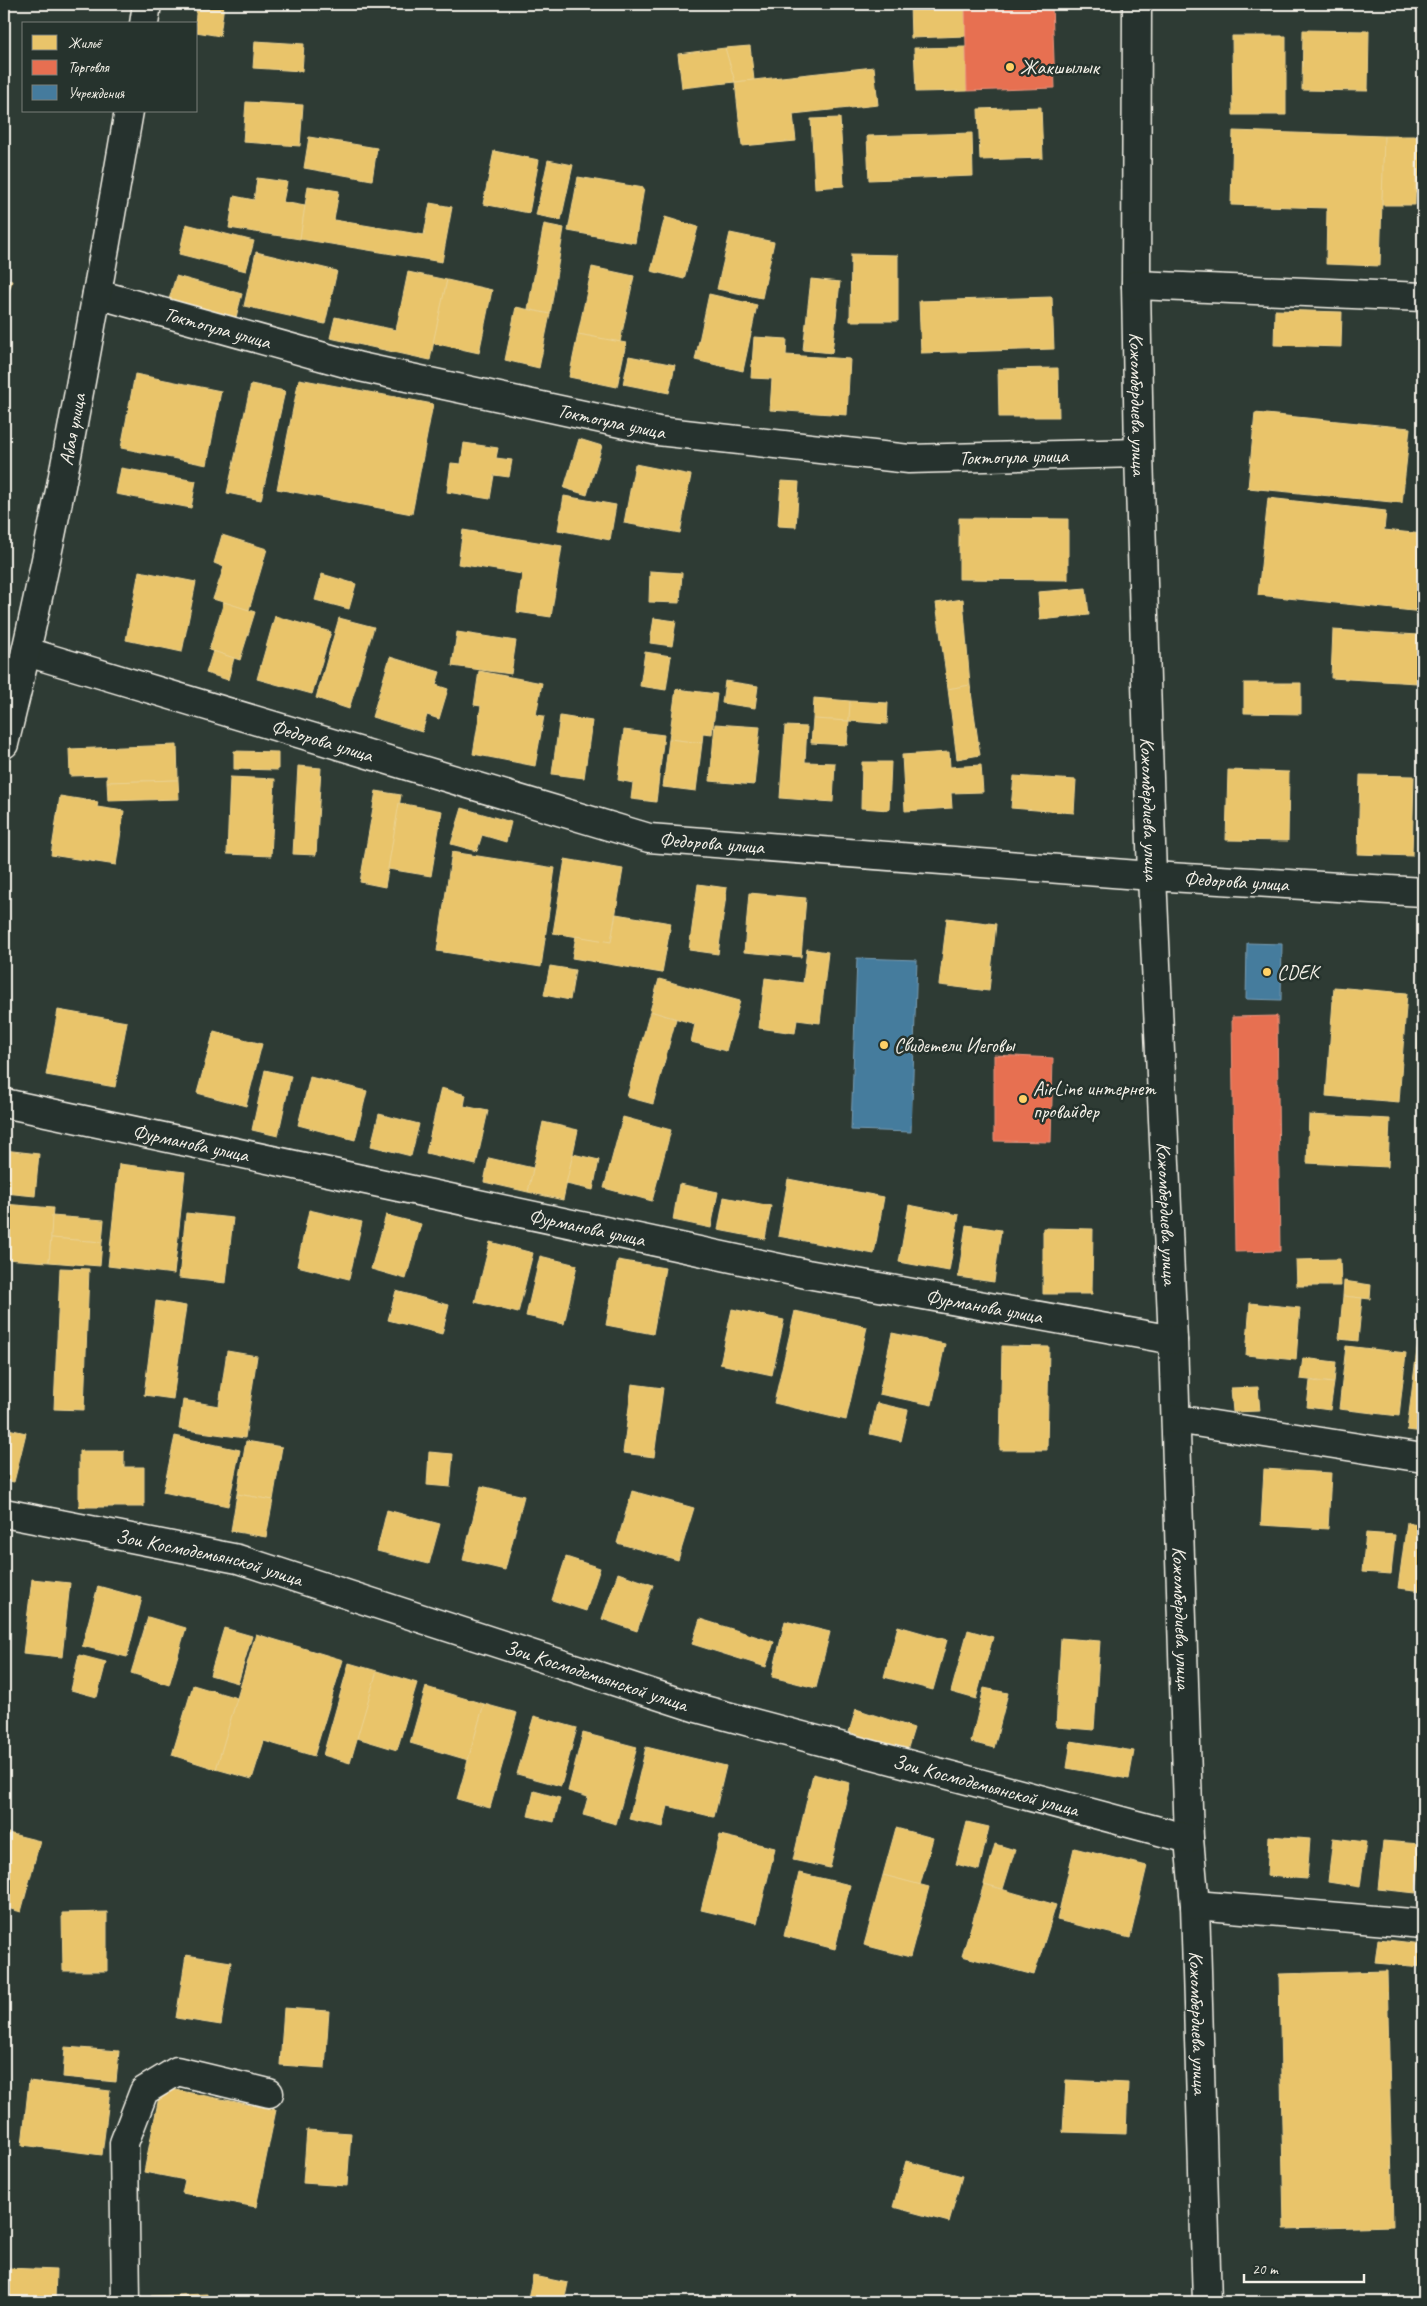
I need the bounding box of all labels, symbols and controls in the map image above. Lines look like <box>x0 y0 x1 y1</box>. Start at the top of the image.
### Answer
legend <box>22 22 198 112</box>
text: Жильё <box>68 34 103 53</box>
place label: Жакшылык <box>1020 55 1101 80</box>
text: Торговля <box>68 58 111 77</box>
marker: Жакшылык <box>1004 61 1016 73</box>
text: Учреждения <box>68 84 125 103</box>
street label: Токтогула улица <box>161 301 275 354</box>
street label: Кожомбердиева улица <box>1124 332 1152 478</box>
street label: Абая улица <box>53 390 91 467</box>
street label: Токтогула улица <box>555 397 668 444</box>
street label: Токтогула улица <box>959 442 1070 470</box>
street label: Федорова улица <box>268 713 377 768</box>
street label: Кожомбердиева улица <box>1135 737 1165 883</box>
street label: Федорова улица <box>658 826 766 859</box>
street label: Федорова улица <box>1183 865 1291 897</box>
place label: CDEK <box>1277 960 1322 985</box>
marker: CDEK <box>1261 966 1273 978</box>
place label: Свидетели Иеговы <box>894 1033 1016 1058</box>
marker: Свидетели Иеговы <box>878 1039 890 1051</box>
place label: AirLine интернет провайдер <box>1033 1076 1157 1124</box>
marker: AirLine интернет провайдер <box>1017 1093 1029 1105</box>
street label: Фурманова улица <box>130 1118 252 1168</box>
street label: Кожомбердиева улица <box>1152 1141 1183 1287</box>
street label: Фурманова улица <box>527 1203 649 1252</box>
street label: Фурманова улица <box>924 1283 1046 1329</box>
street label: Зои Космодемьянской улица <box>114 1523 307 1592</box>
street label: Кожомбердиева улица <box>1167 1546 1197 1692</box>
street label: Зои Космодемьянской улица <box>501 1634 693 1717</box>
street label: Зои Космодемьянской улица <box>890 1748 1083 1822</box>
street label: Кожомбердиева улица <box>1184 1951 1213 2096</box>
scale bar <box>1244 2251 1364 2283</box>
text: 20 m <box>1252 2260 1279 2279</box>

